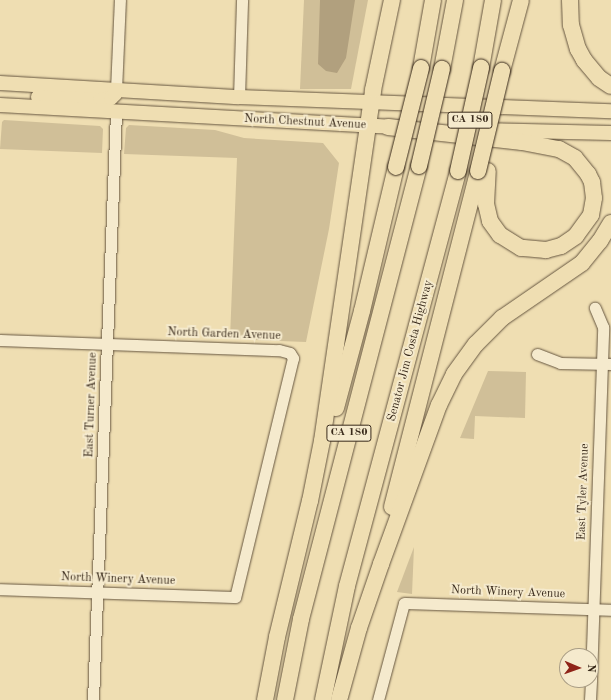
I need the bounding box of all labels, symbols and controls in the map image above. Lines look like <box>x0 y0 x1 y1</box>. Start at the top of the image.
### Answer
road number: CA 180 <box>447 111 493 129</box>
street label: North Chestnut Avenue <box>244 113 366 133</box>
street label: Senator Jim Costa Highway <box>385 279 437 423</box>
street label: North Garden Avenue <box>167 326 281 344</box>
street label: East Turner Avenue <box>83 352 101 458</box>
road number: CA 180 <box>326 424 372 442</box>
street label: East Tyler Avenue <box>575 443 593 541</box>
street label: North Winery Avenue <box>61 571 175 589</box>
street label: North Winery Avenue <box>451 584 565 602</box>
north arrow <box>559 648 599 688</box>
text: N <box>585 664 596 673</box>

